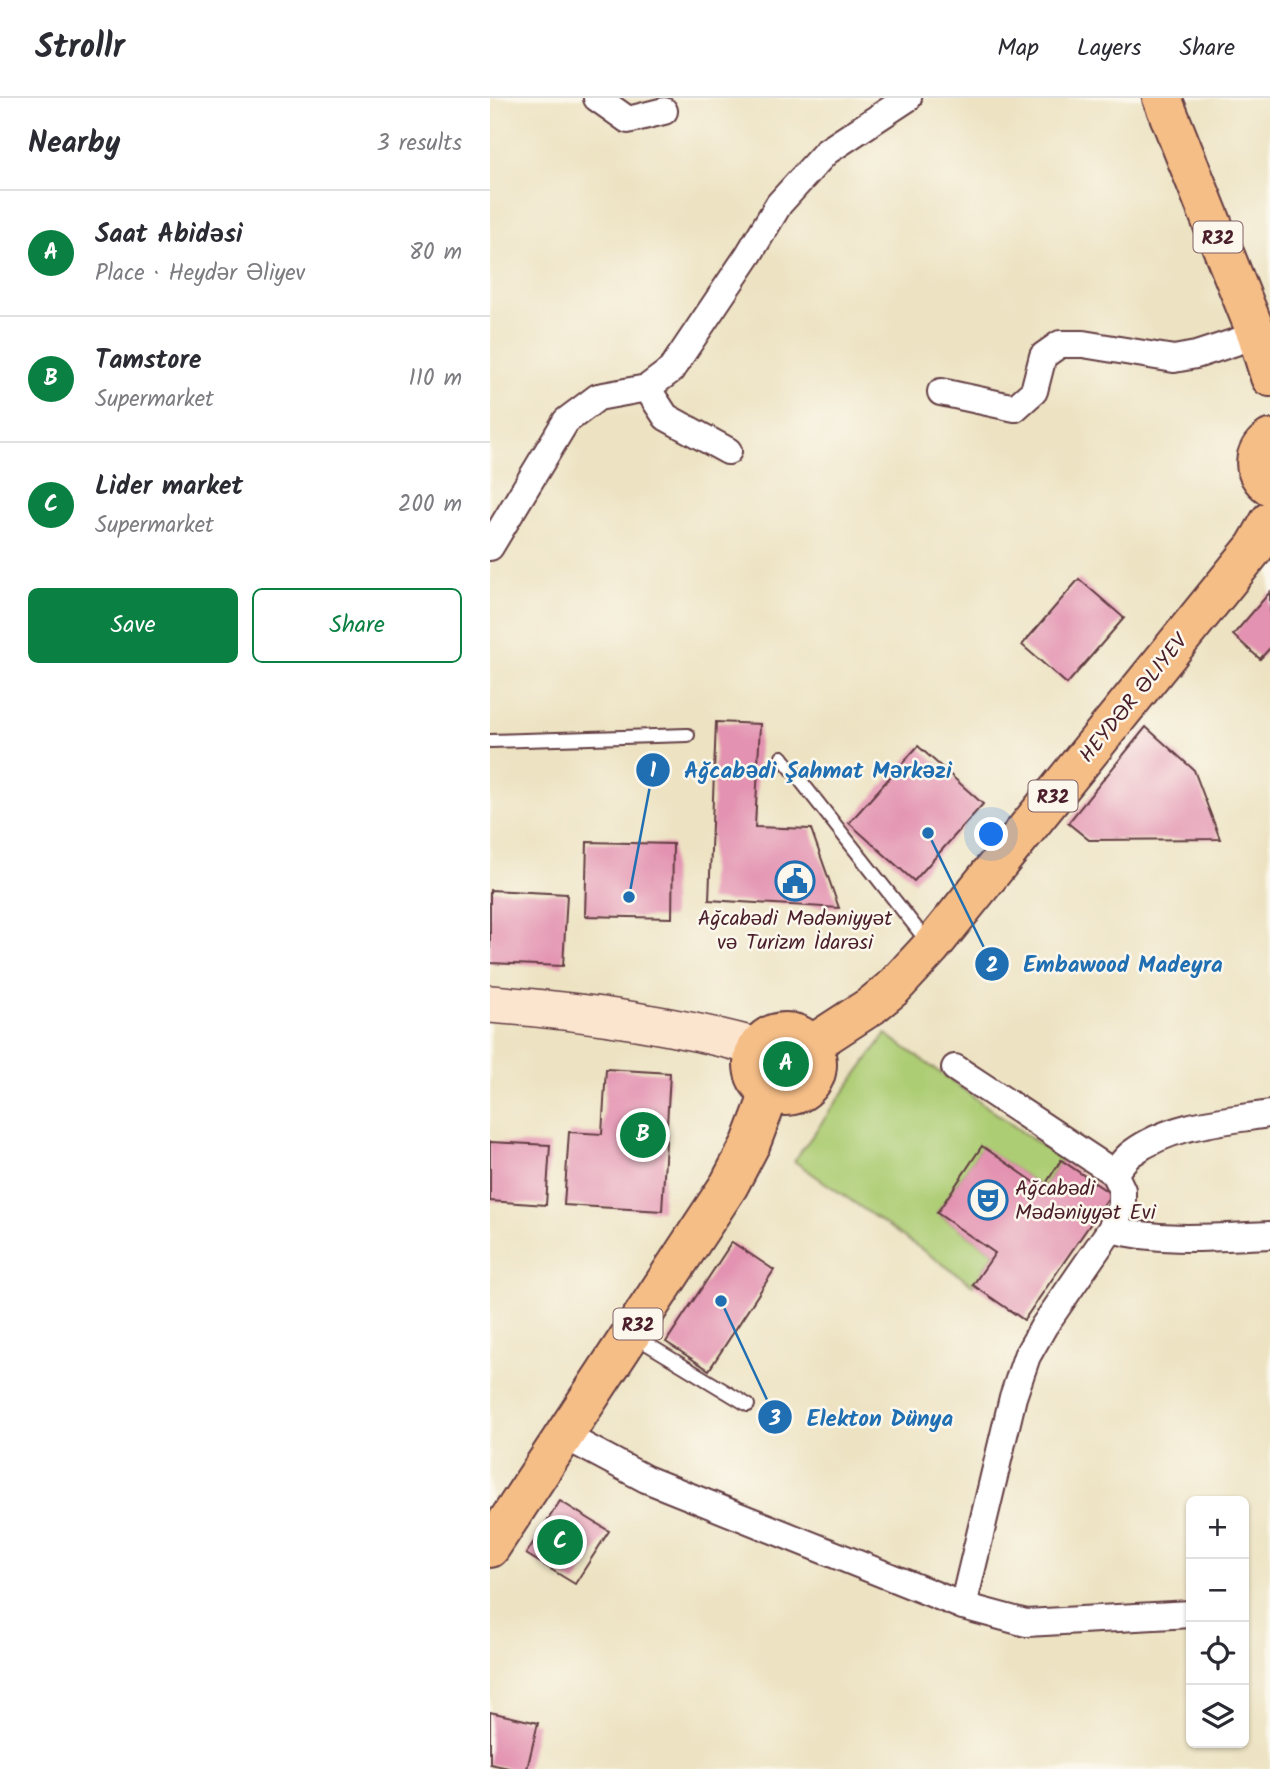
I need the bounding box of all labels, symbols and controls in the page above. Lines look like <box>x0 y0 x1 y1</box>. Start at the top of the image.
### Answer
text: Strollr <box>35 22 125 75</box>
text: Map <box>997 29 1039 68</box>
text: Layers <box>1077 29 1141 68</box>
text: Share <box>1179 29 1235 68</box>
text: Nearby <box>28 120 120 168</box>
text: 3 results <box>376 126 462 162</box>
text: Saat Abidəsi <box>95 214 243 256</box>
road number: R32 <box>1194 222 1242 252</box>
text: A <box>44 235 58 271</box>
text: 80 m <box>409 235 462 271</box>
text: Place · Heydər Əliyev <box>95 256 305 292</box>
text: Tamstore <box>95 340 202 382</box>
text: B <box>44 361 58 397</box>
text: 110 m <box>409 361 462 397</box>
text: Supermarket <box>95 382 214 418</box>
text: Lider market <box>95 466 243 508</box>
text: C <box>44 487 58 523</box>
text: 200 m <box>398 487 462 523</box>
text: Supermarket <box>95 508 214 544</box>
button: Save <box>28 588 238 663</box>
button: Share <box>252 588 462 663</box>
street label: HEYDƏR ƏLIYEV <box>1072 626 1198 771</box>
callout: Ağcabədi Şahmat Mərkəzi <box>635 748 966 792</box>
text: Ağcabədi Şahmat Mərkəzi <box>684 754 953 790</box>
text: 1 <box>650 755 657 788</box>
road number: R32 <box>1028 780 1078 811</box>
your location <box>974 817 1008 851</box>
public building icon: Ağcabədi Mədəniyyət və Turizm İdarəsi <box>774 860 816 902</box>
place label: Ağcabədi Mədəniyyət və Turizm İdarəsi <box>698 903 893 960</box>
callout: Embawood Madeyra <box>975 942 1237 986</box>
text: Embawood Madeyra <box>1023 948 1223 984</box>
text: 2 <box>986 950 998 983</box>
pin: A <box>763 1038 809 1090</box>
pin: B <box>620 1109 666 1161</box>
place label: Ağcabədi Mədəniyyət Evi <box>1015 1173 1157 1230</box>
theatre icon: Ağcabədi Mədəniyyət Evi <box>967 1179 1009 1221</box>
road number: R32 <box>614 1308 662 1340</box>
callout: Elekton Dünya <box>758 1395 967 1439</box>
text: Elekton Dünya <box>807 1402 954 1438</box>
text: 3 <box>768 1403 781 1436</box>
map controls <box>1186 1496 1249 1748</box>
button: + <box>1186 1496 1249 1559</box>
pin: C <box>537 1516 583 1568</box>
button: − <box>1186 1559 1249 1622</box>
button: locate <box>1186 1622 1249 1685</box>
button: layers <box>1186 1685 1249 1748</box>

